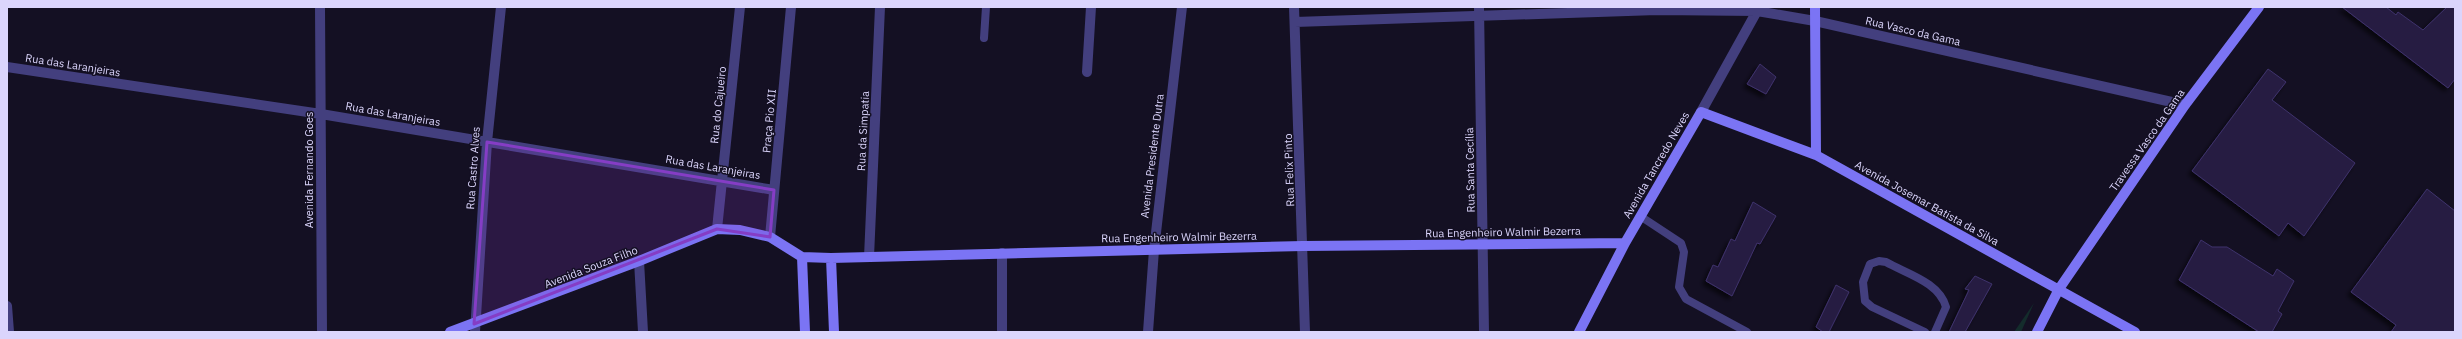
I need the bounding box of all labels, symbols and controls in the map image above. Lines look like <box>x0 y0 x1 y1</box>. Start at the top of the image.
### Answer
street label: Rua Vasco da Gama <box>1864 13 1962 49</box>
street label: Rua das Laranjeiras <box>24 51 122 79</box>
street label: Rua do Cajueiro <box>707 66 729 144</box>
street label: Travessa Vasco da Gama <box>2106 86 2188 194</box>
street label: Praça Pio XII <box>759 88 779 154</box>
street label: Rua da Simpatia <box>854 91 872 171</box>
street label: Avenida Presidente Dutra <box>1137 93 1167 219</box>
street label: Rua das Laranjeiras <box>344 99 442 129</box>
street label: Avenida Tancredo Neves <box>1620 109 1692 221</box>
street label: Avenida Fernando Goes <box>302 112 316 228</box>
street label: Rua Castro Alves <box>463 126 483 210</box>
street label: Rua Santa Cecília <box>1462 127 1478 213</box>
street label: Rua Felix Pinto <box>1281 133 1297 207</box>
street label: Rua das Laranjeiras <box>664 152 762 182</box>
street label: Avenida Josemar Batista da Silva <box>1852 157 2002 249</box>
street label: Rua Engenheiro Walmir Bezerra <box>1425 224 1581 240</box>
street label: Rua Engenheiro Walmir Bezerra <box>1101 229 1257 245</box>
street label: Avenida Souza Filho <box>542 243 640 291</box>

